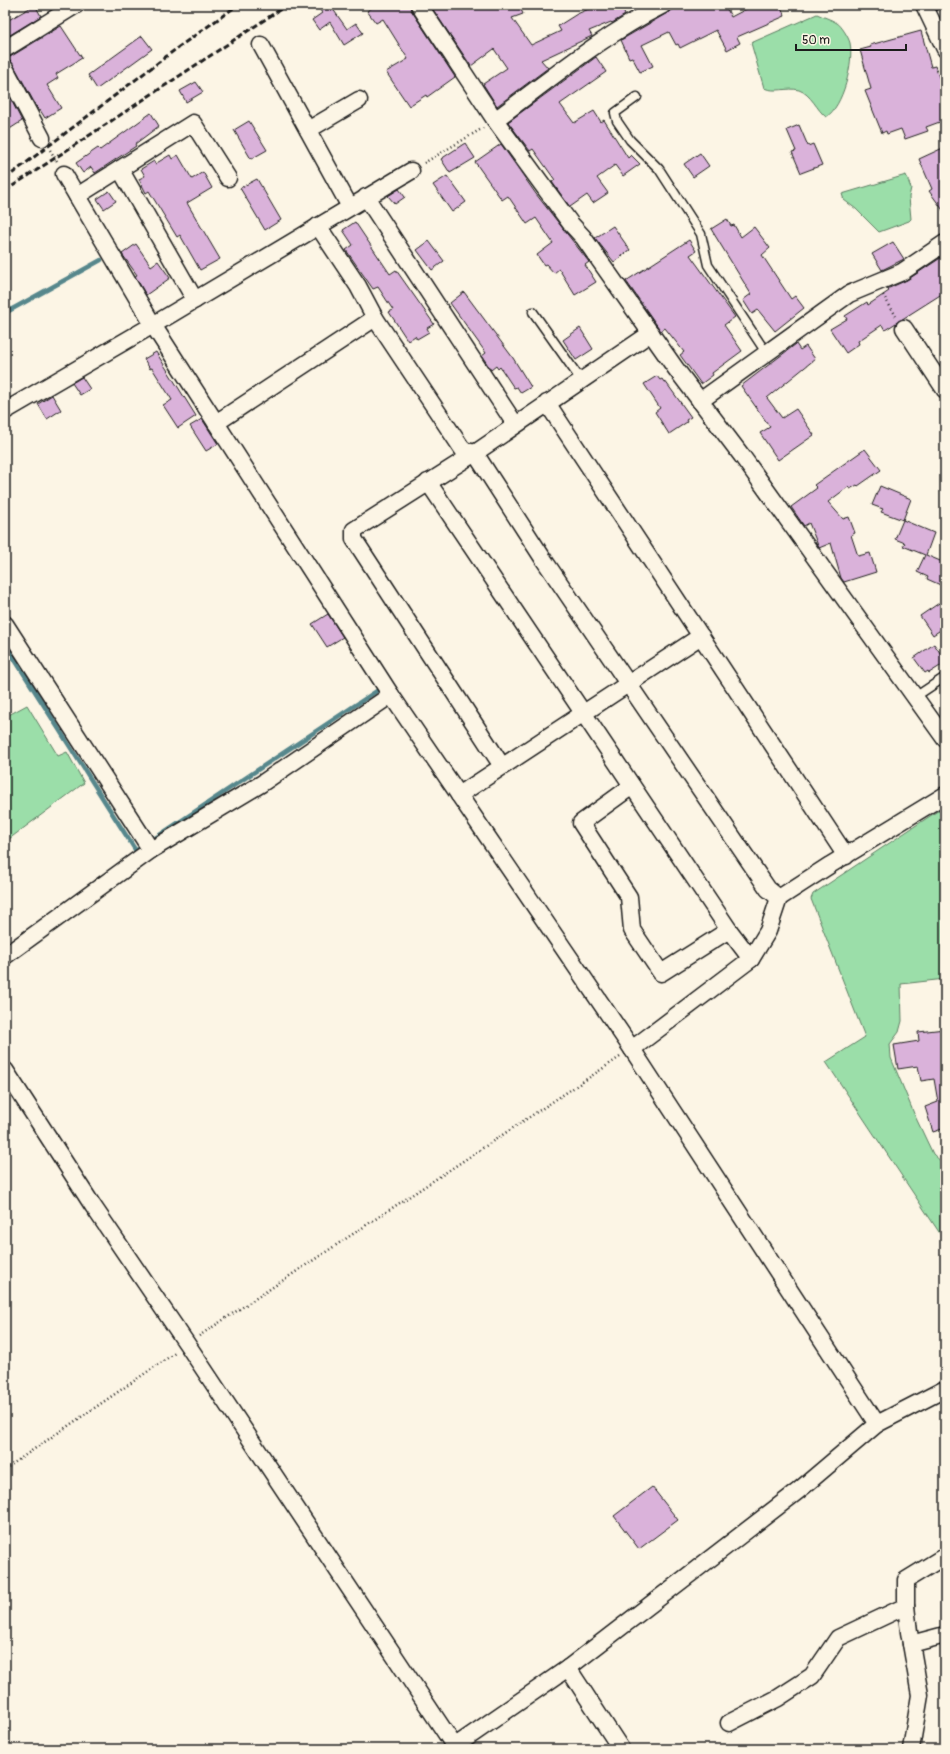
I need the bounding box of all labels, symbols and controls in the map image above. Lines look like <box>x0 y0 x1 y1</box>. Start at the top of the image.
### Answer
scale bar <box>796 26 906 52</box>
text: 50 m <box>802 33 830 48</box>

